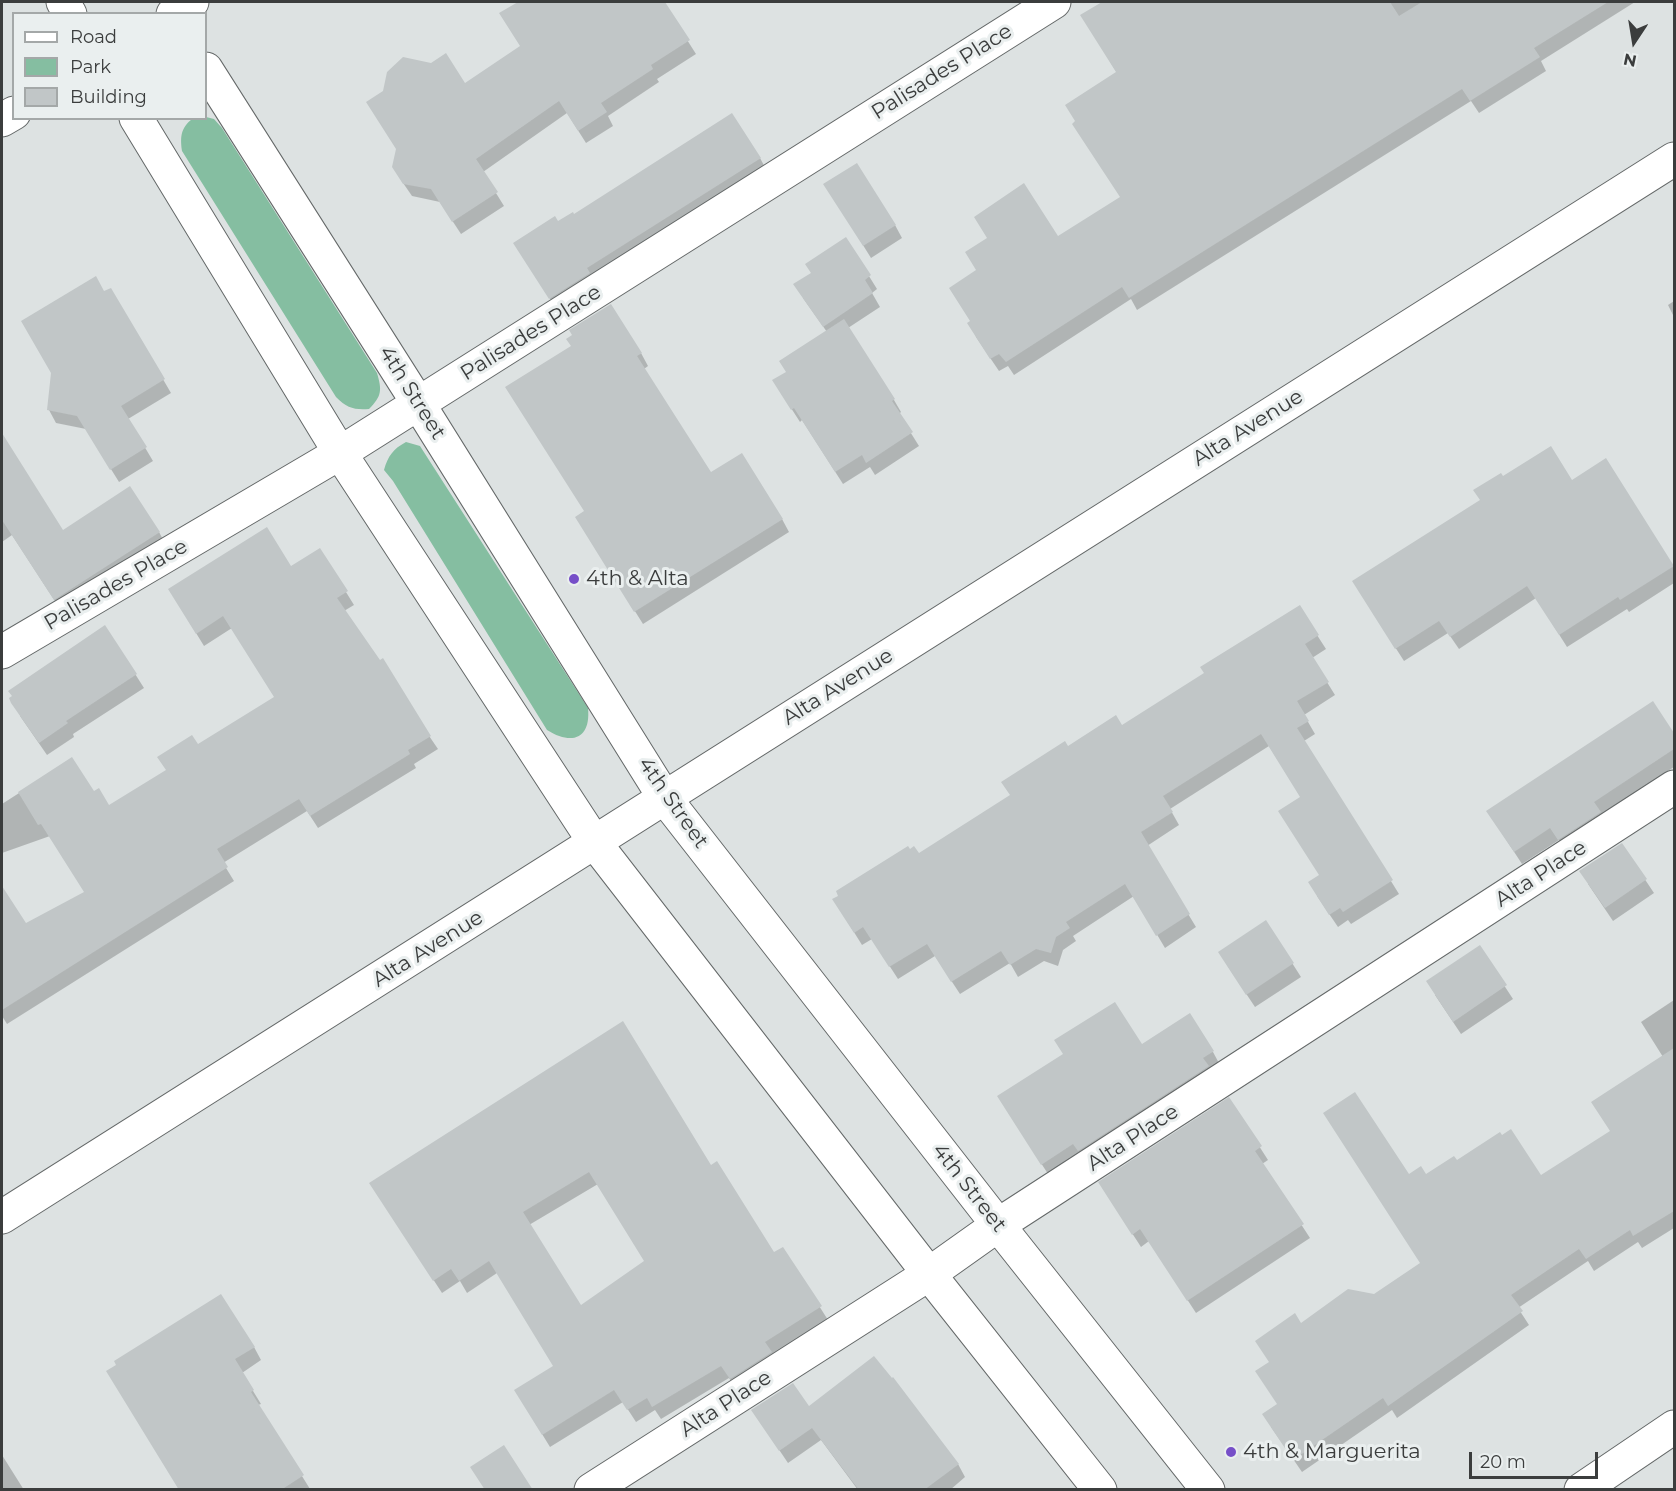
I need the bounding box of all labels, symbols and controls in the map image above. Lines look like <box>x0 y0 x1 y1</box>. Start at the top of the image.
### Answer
legend <box>12 12 207 120</box>
north arrow <box>1604 12 1664 72</box>
street label: Palisades Place <box>867 19 1017 125</box>
text: Road <box>70 26 117 48</box>
text: N <box>1622 49 1638 71</box>
text: Park <box>70 56 111 78</box>
text: Building <box>70 86 147 108</box>
street label: Palisades Place <box>456 280 606 386</box>
street label: 4th Street <box>373 342 451 444</box>
street label: Alta Avenue <box>1188 384 1308 472</box>
street label: Palisades Place <box>40 534 192 636</box>
place label: 4th & Alta <box>586 566 689 592</box>
marker: 4th & Alta <box>567 572 581 586</box>
street label: Alta Avenue <box>778 643 898 731</box>
street label: 4th Street <box>632 753 714 853</box>
street label: Alta Place <box>1491 835 1591 913</box>
street label: Alta Avenue <box>368 905 488 993</box>
street label: Alta Place <box>1083 1099 1183 1177</box>
street label: 4th Street <box>927 1139 1011 1237</box>
street label: Alta Place <box>676 1365 776 1443</box>
place label: 4th & Marguerita <box>1243 1439 1421 1465</box>
scale bar <box>1472 1440 1601 1478</box>
marker: 4th & Marguerita <box>1224 1445 1238 1459</box>
text: 20 m <box>1480 1451 1526 1473</box>

